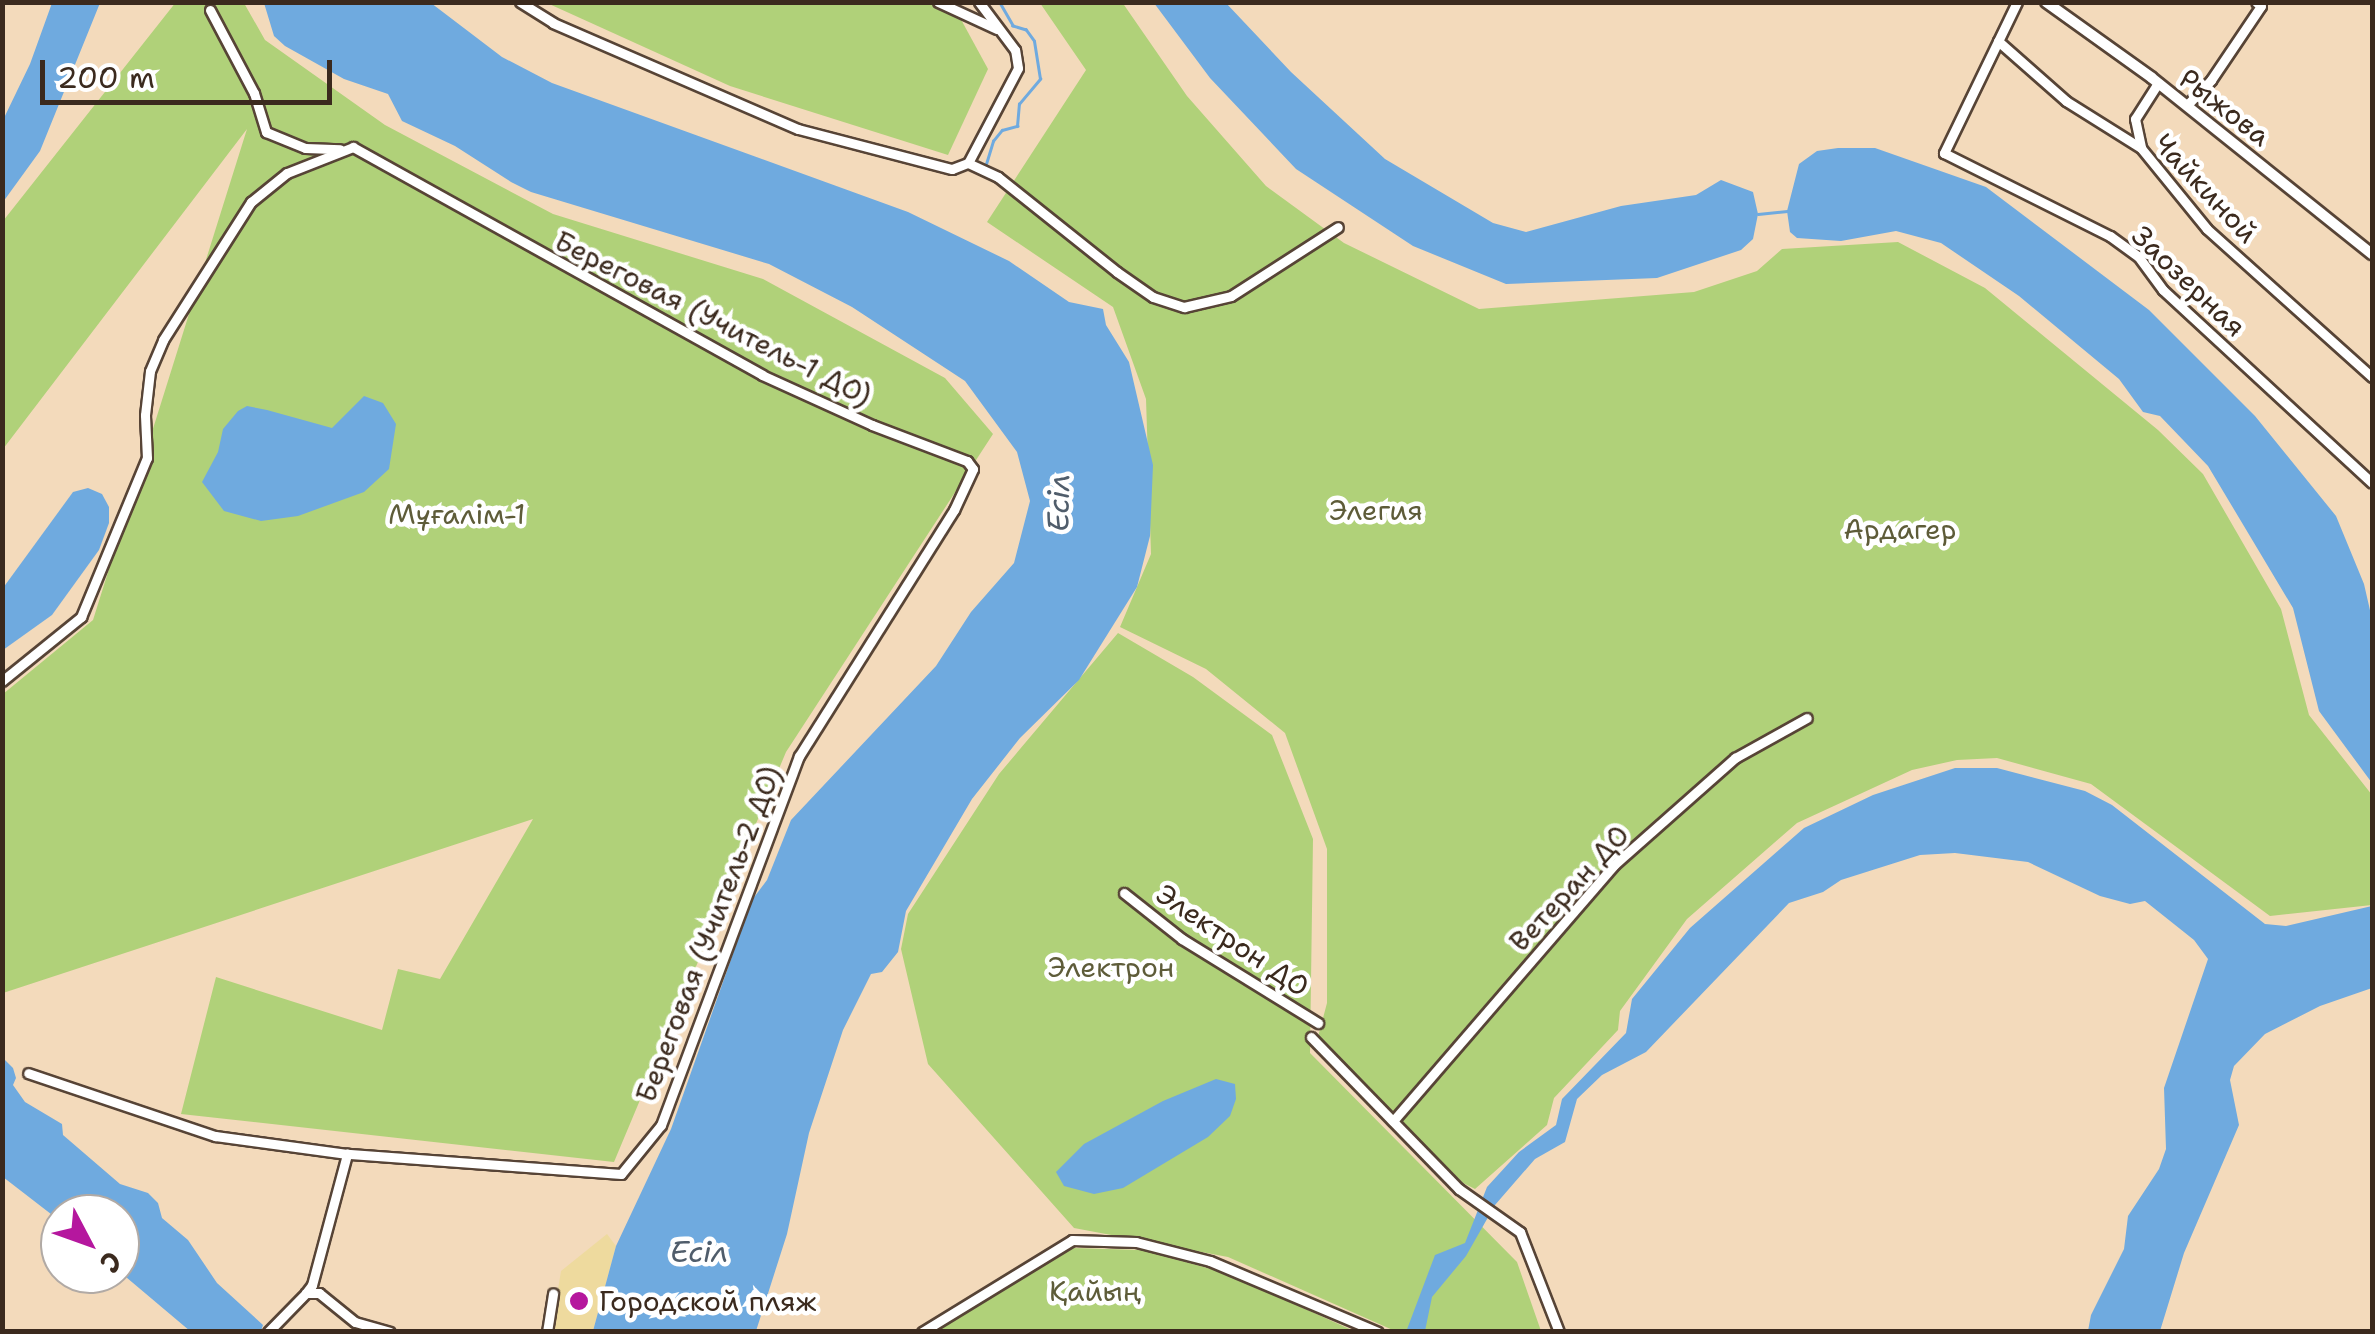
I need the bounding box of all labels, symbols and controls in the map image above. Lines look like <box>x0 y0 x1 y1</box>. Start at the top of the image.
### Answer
scale bar <box>45 40 338 102</box>
text: 200 m <box>57 57 155 98</box>
street label: Рыжова <box>2173 61 2277 153</box>
street label: Чайкиной <box>2147 127 2265 249</box>
street label: Заозерная <box>2125 219 2253 343</box>
street label: Береговая (Учитель-1 ДО) <box>549 223 877 413</box>
water label: Есіл <box>1040 474 1078 532</box>
park label: Элегия <box>1329 493 1423 527</box>
park label: Мұғалім-1 <box>388 497 526 531</box>
park label: Ардагер <box>1844 512 1956 546</box>
street label: Береговая (Учитель-2 ДО) <box>628 761 788 1107</box>
street label: Ветеран ДО <box>1502 818 1636 958</box>
street label: Электрон ДО <box>1150 877 1316 1003</box>
park label: Электрон <box>1048 950 1174 984</box>
north arrow <box>40 1194 140 1294</box>
water label: Есіл <box>670 1234 728 1270</box>
text: С <box>91 1243 131 1281</box>
park label: Қайың <box>1049 1274 1141 1308</box>
place label: Городской пляж <box>599 1284 816 1318</box>
marker: Городской пляж <box>568 1290 590 1312</box>

